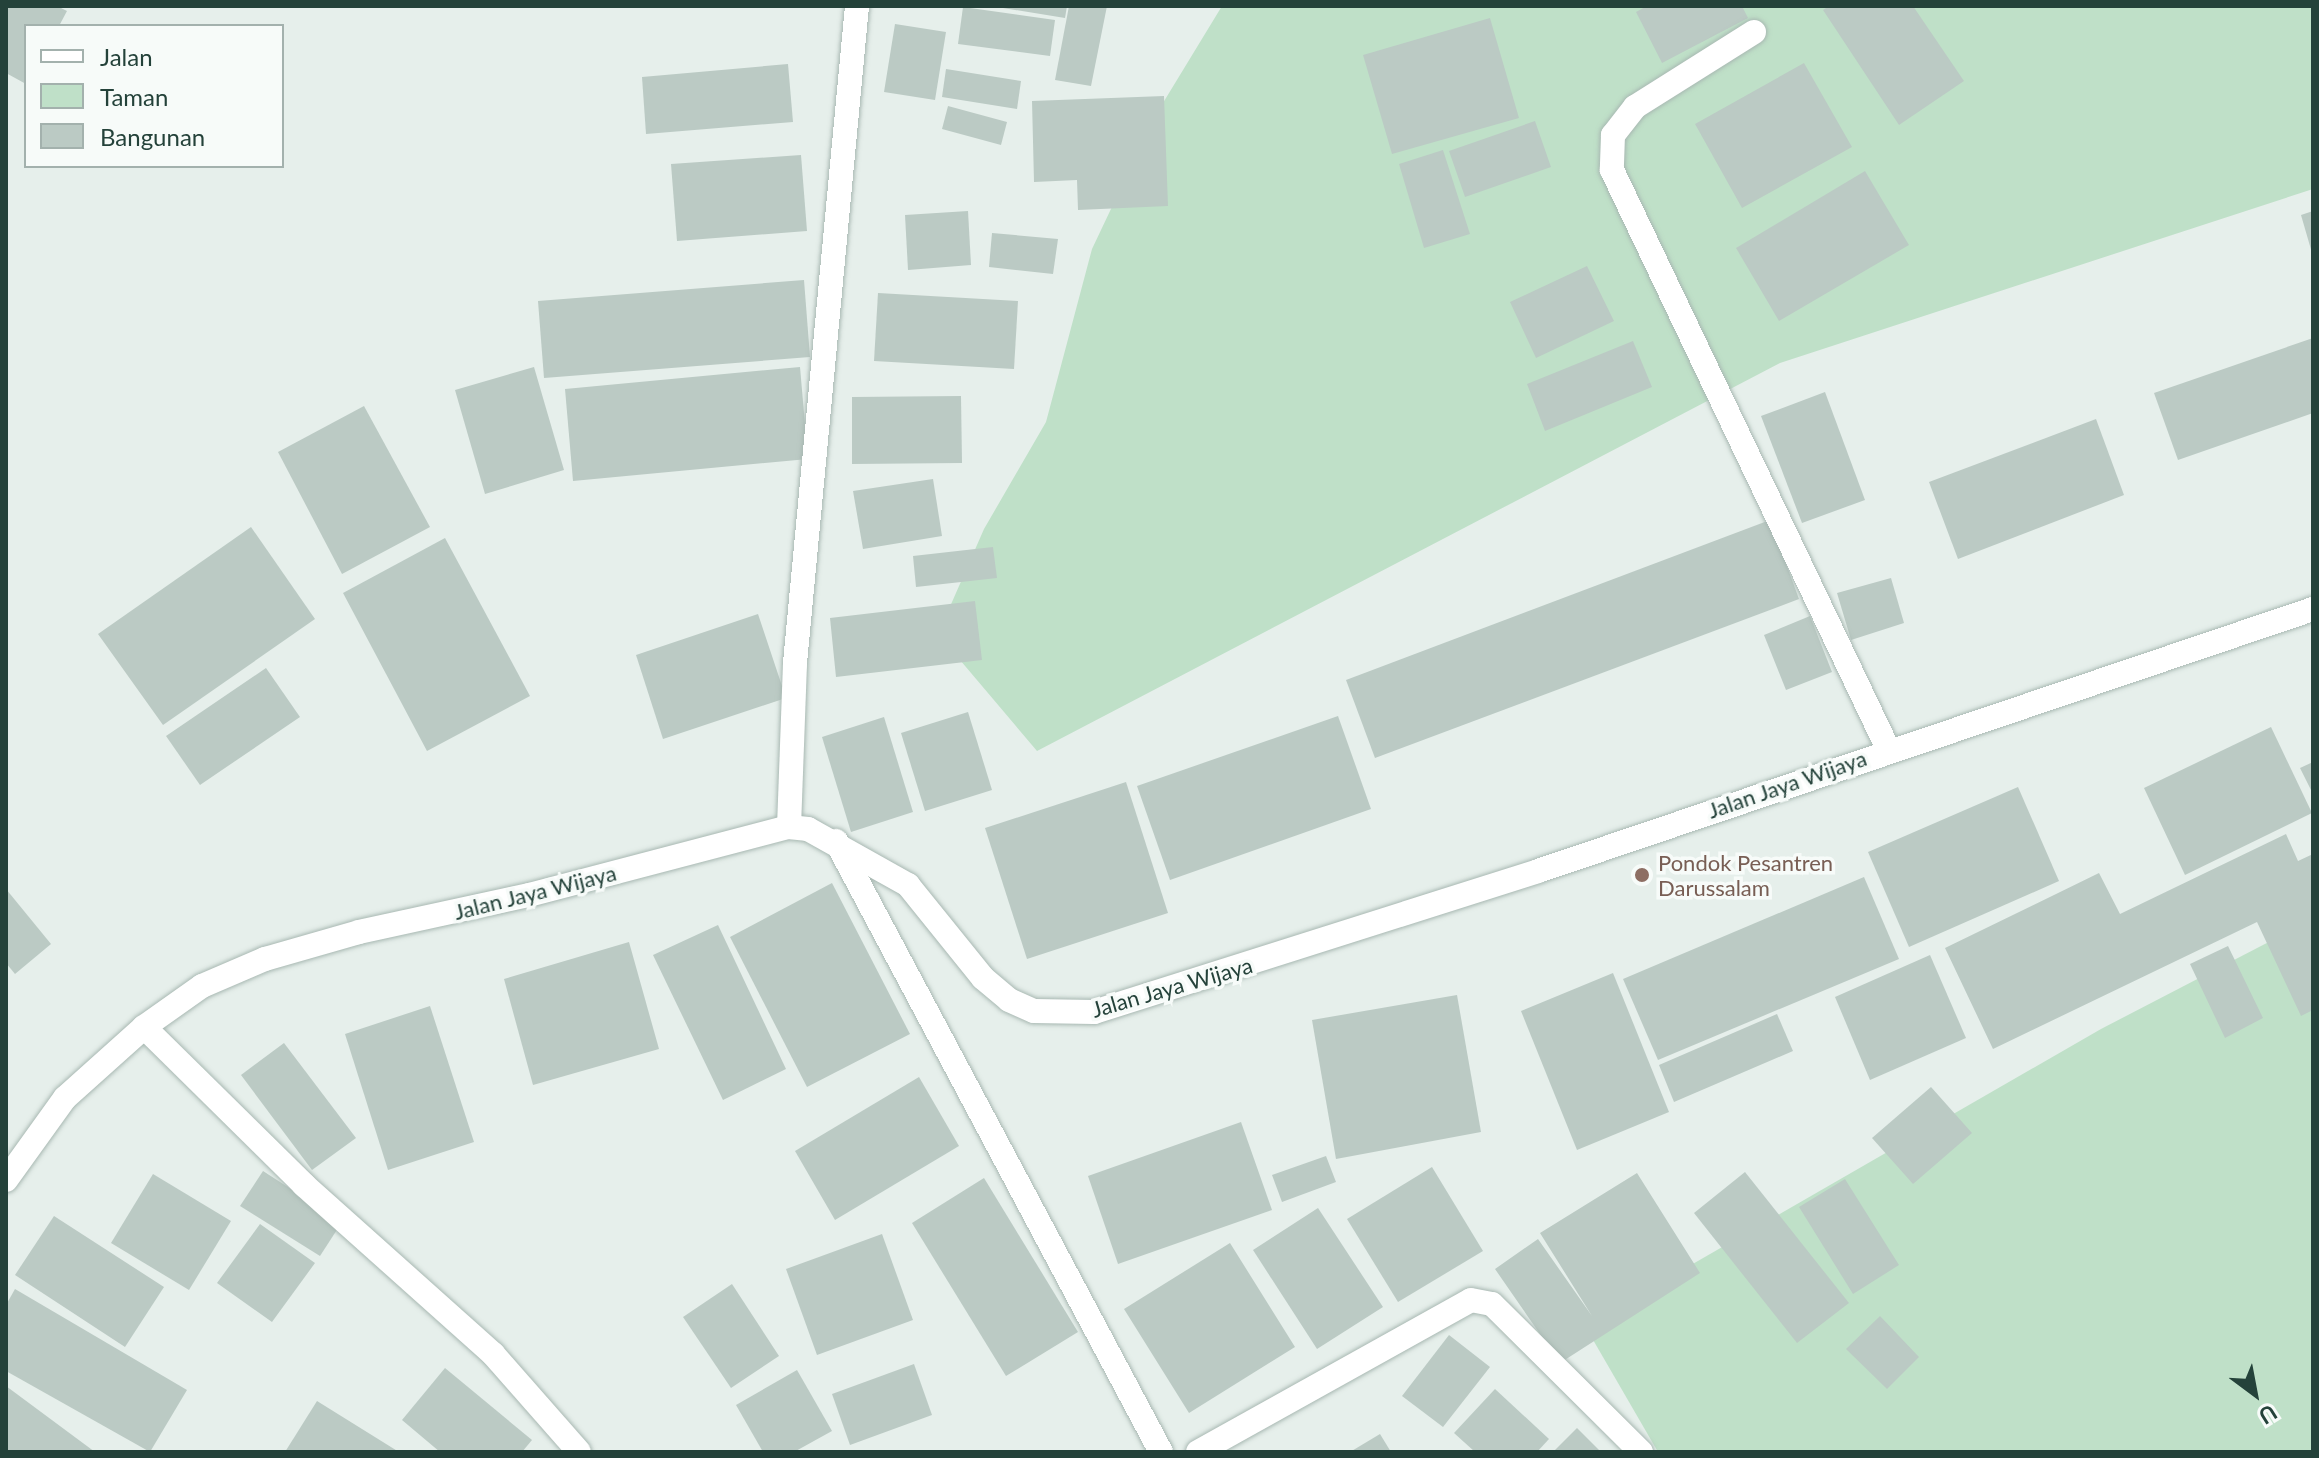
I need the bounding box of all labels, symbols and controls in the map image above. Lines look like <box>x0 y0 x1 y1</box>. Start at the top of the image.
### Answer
legend <box>24 24 284 168</box>
text: Jalan <box>100 42 153 71</box>
text: Taman <box>100 82 168 111</box>
text: Bangunan <box>100 122 205 151</box>
street label: Jalan Jaya Wijaya <box>1704 744 1870 824</box>
place label: Pondok Pesantren Darussalam <box>1658 849 1833 900</box>
street label: Jalan Jaya Wijaya <box>451 859 619 925</box>
marker: Pondok Pesantren Darussalam <box>1633 866 1651 884</box>
street label: Jalan Jaya Wijaya <box>1088 951 1256 1023</box>
north arrow <box>2215 1354 2295 1434</box>
text: U <box>2254 1399 2282 1431</box>

